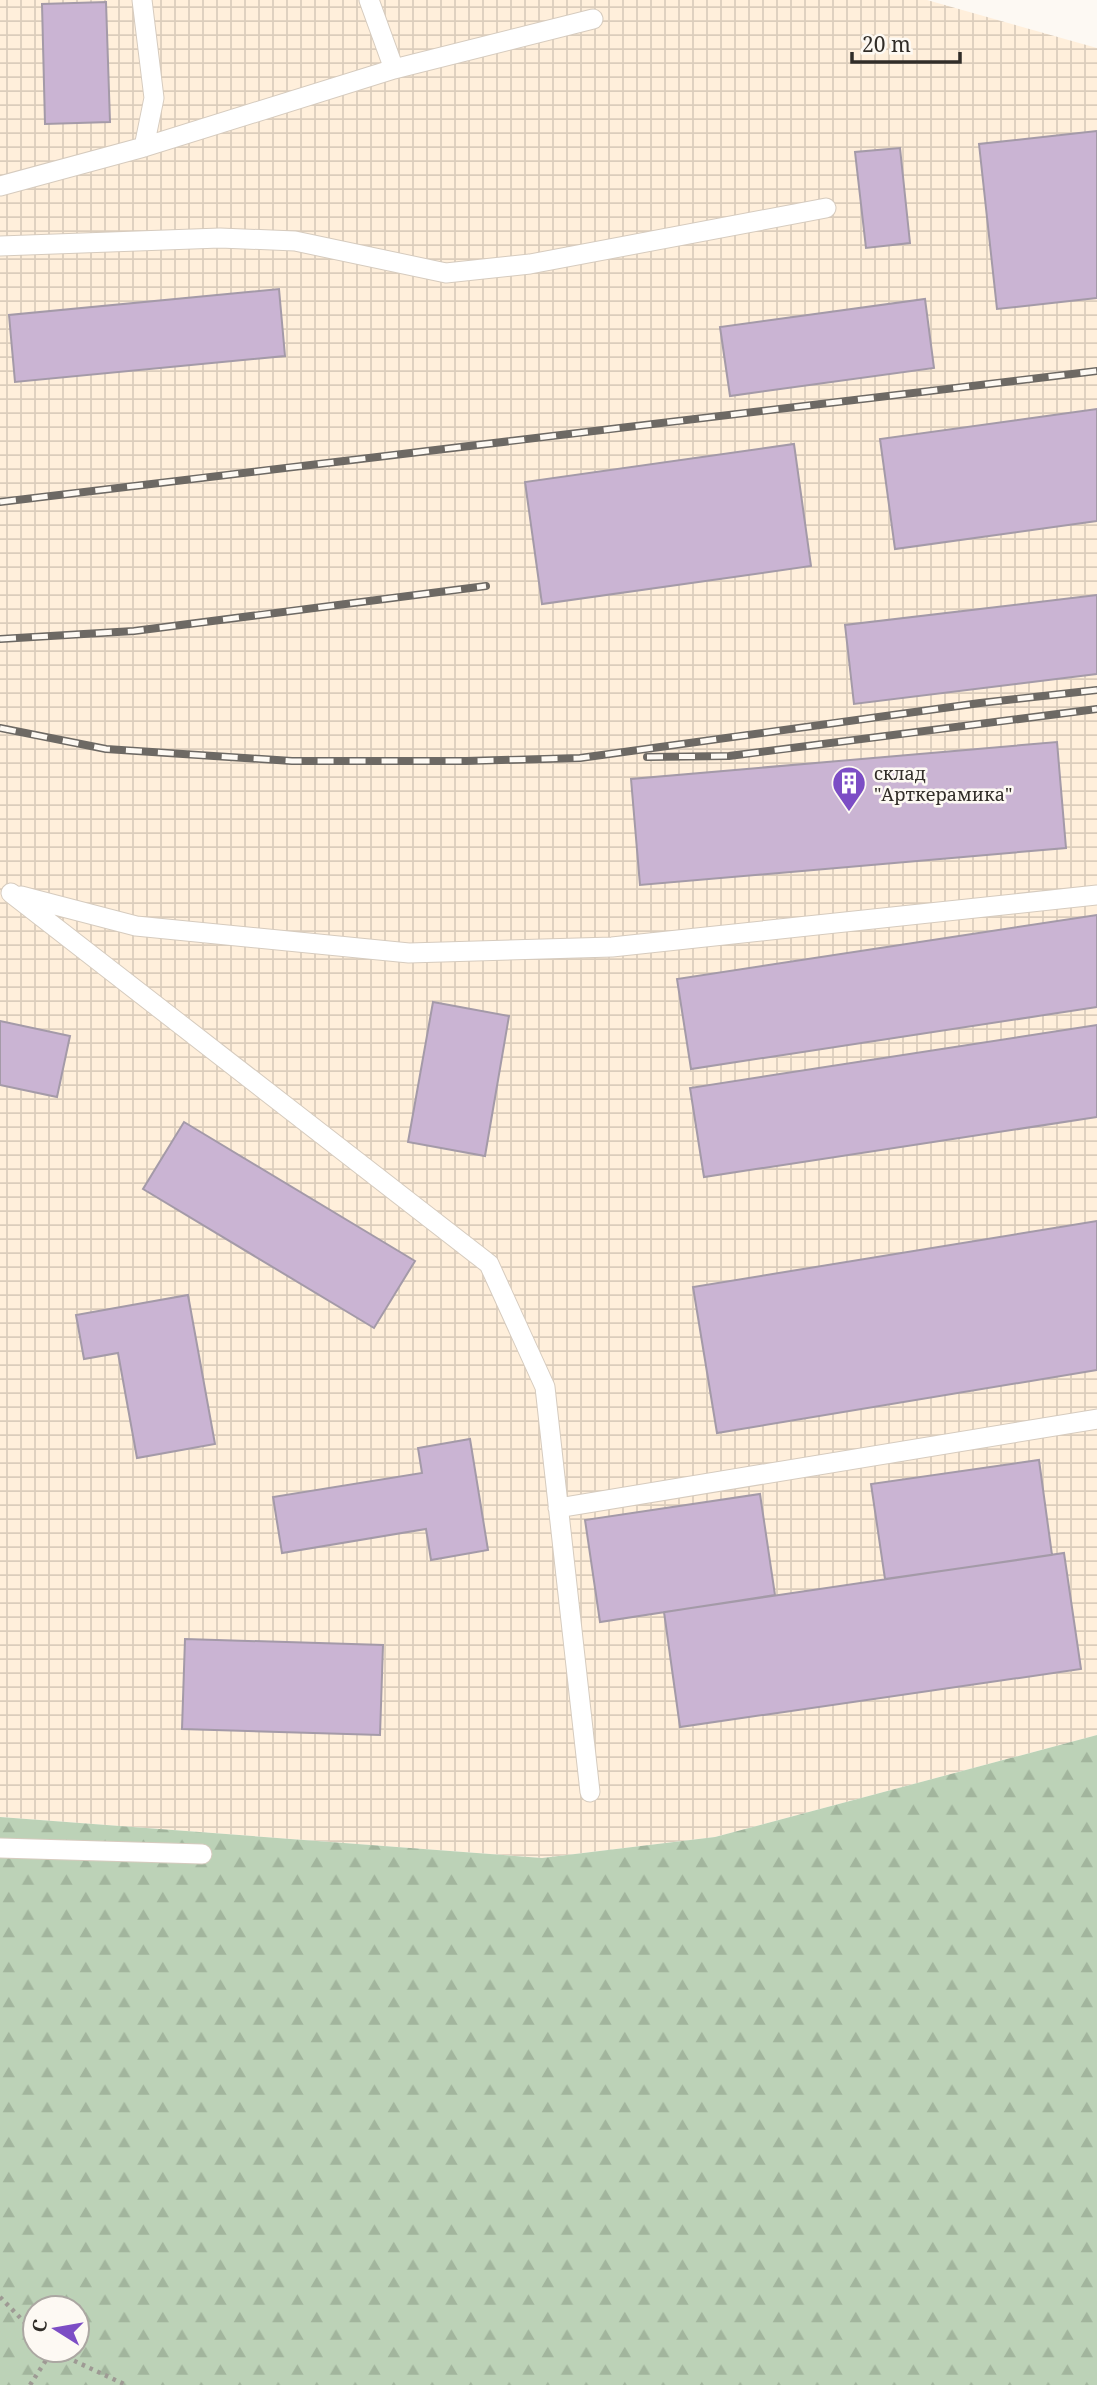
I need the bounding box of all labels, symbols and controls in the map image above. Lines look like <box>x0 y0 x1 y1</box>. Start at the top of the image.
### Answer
scale bar <box>852 21 960 65</box>
text: 20 m <box>862 30 911 58</box>
place label: склад "Арткерамика" <box>874 761 1012 806</box>
building icon: склад "Арткерамика" <box>830 764 868 813</box>
north arrow <box>21 2294 91 2364</box>
text: С <box>25 2317 53 2334</box>

